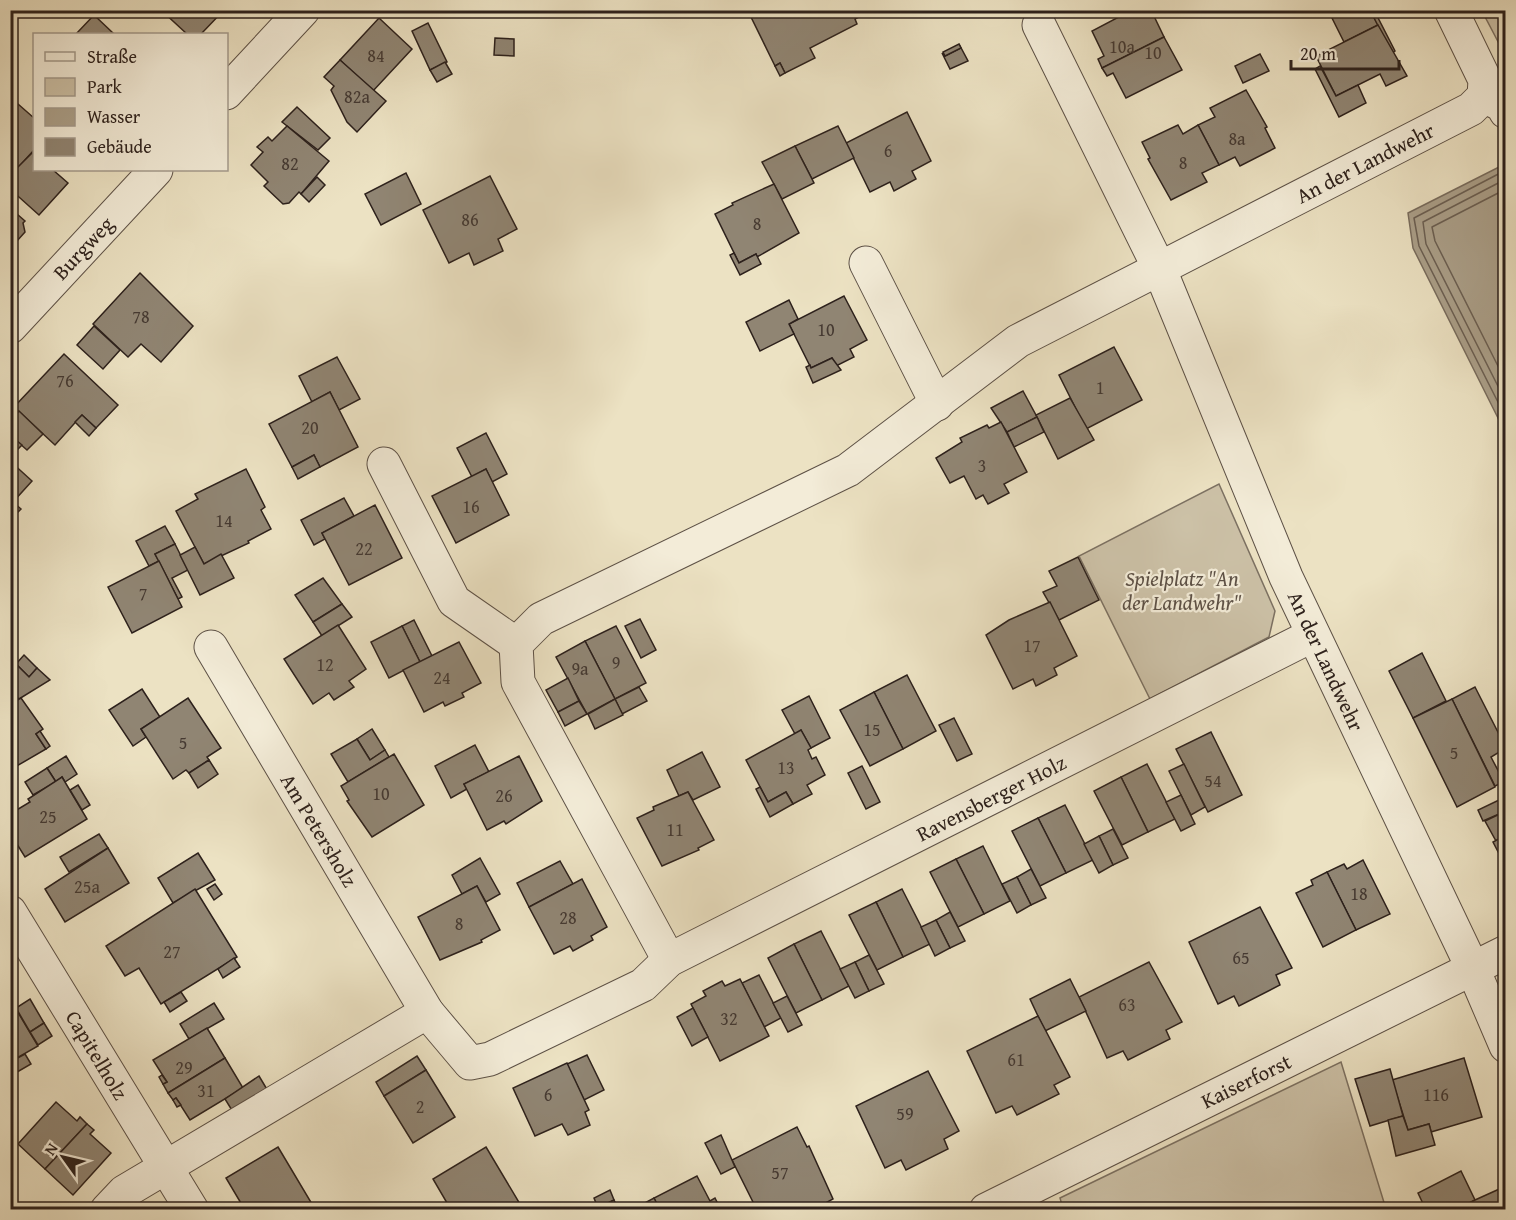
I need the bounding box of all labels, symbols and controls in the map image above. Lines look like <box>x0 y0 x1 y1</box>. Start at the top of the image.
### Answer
legend <box>33 33 228 171</box>
house number: 10a <box>1109 33 1135 60</box>
scale bar <box>1291 33 1399 71</box>
house number: 10 <box>1144 39 1162 66</box>
text: 20 m <box>1300 40 1336 67</box>
house number: 84 <box>367 42 385 69</box>
text: Straße <box>87 43 137 70</box>
text: Park <box>87 73 123 100</box>
house number: 82a <box>344 83 370 110</box>
text: Wasser <box>87 103 141 130</box>
street label: An der Landwehr <box>1290 115 1440 211</box>
house number: 8a <box>1228 125 1246 152</box>
text: Gebäude <box>87 133 152 160</box>
house number: 6 <box>884 137 892 164</box>
house number: 8 <box>1179 149 1187 176</box>
house number: 82 <box>281 150 299 177</box>
house number: 86 <box>461 206 479 233</box>
street label: Burgweg <box>45 209 121 287</box>
house number: 8 <box>753 210 761 237</box>
house number: 78 <box>132 303 150 330</box>
house number: 10 <box>817 316 835 343</box>
house number: 76 <box>56 367 74 394</box>
house number: 1 <box>1096 374 1104 401</box>
house number: 20 <box>301 414 319 441</box>
house number: 3 <box>978 452 986 479</box>
house number: 16 <box>462 493 480 520</box>
house number: 14 <box>215 507 233 534</box>
house number: 22 <box>355 535 373 562</box>
park label: Spielplatz "An der Landwehr" <box>1122 563 1242 618</box>
house number: 7 <box>139 580 147 607</box>
street label: An der Landwehr <box>1280 586 1372 736</box>
house number: 17 <box>1023 632 1041 659</box>
house number: 9 <box>612 649 620 676</box>
house number: 12 <box>316 651 334 678</box>
house number: 9a <box>571 655 589 682</box>
house number: 24 <box>433 664 451 691</box>
house number: 15 <box>863 716 881 743</box>
house number: 5 <box>179 729 187 756</box>
house number: 5 <box>1450 739 1458 766</box>
street label: Ravensberger Holz <box>911 747 1071 849</box>
house number: 13 <box>777 754 795 781</box>
street label: Am Petersholz <box>273 767 365 893</box>
house number: 54 <box>1204 767 1222 794</box>
house number: 10 <box>372 780 390 807</box>
house number: 26 <box>495 782 513 809</box>
house number: 25 <box>39 803 57 830</box>
house number: 11 <box>666 816 684 843</box>
house number: 25a <box>74 873 100 900</box>
house number: 18 <box>1350 880 1368 907</box>
house number: 28 <box>559 904 577 931</box>
house number: 8 <box>455 910 463 937</box>
house number: 27 <box>163 938 181 965</box>
house number: 65 <box>1232 944 1250 971</box>
house number: 63 <box>1118 991 1136 1018</box>
street label: Capitelholz <box>58 1004 136 1106</box>
house number: 32 <box>720 1005 738 1032</box>
house number: 61 <box>1007 1046 1025 1073</box>
street label: Kaiserforst <box>1196 1046 1297 1116</box>
house number: 29 <box>175 1054 193 1081</box>
house number: 31 <box>197 1077 215 1104</box>
house number: 6 <box>544 1081 552 1108</box>
house number: 116 <box>1423 1081 1449 1108</box>
house number: 2 <box>416 1093 424 1120</box>
house number: 59 <box>896 1100 914 1127</box>
north arrow <box>33 1127 93 1187</box>
text: N <box>38 1137 64 1160</box>
house number: 57 <box>771 1159 789 1186</box>

